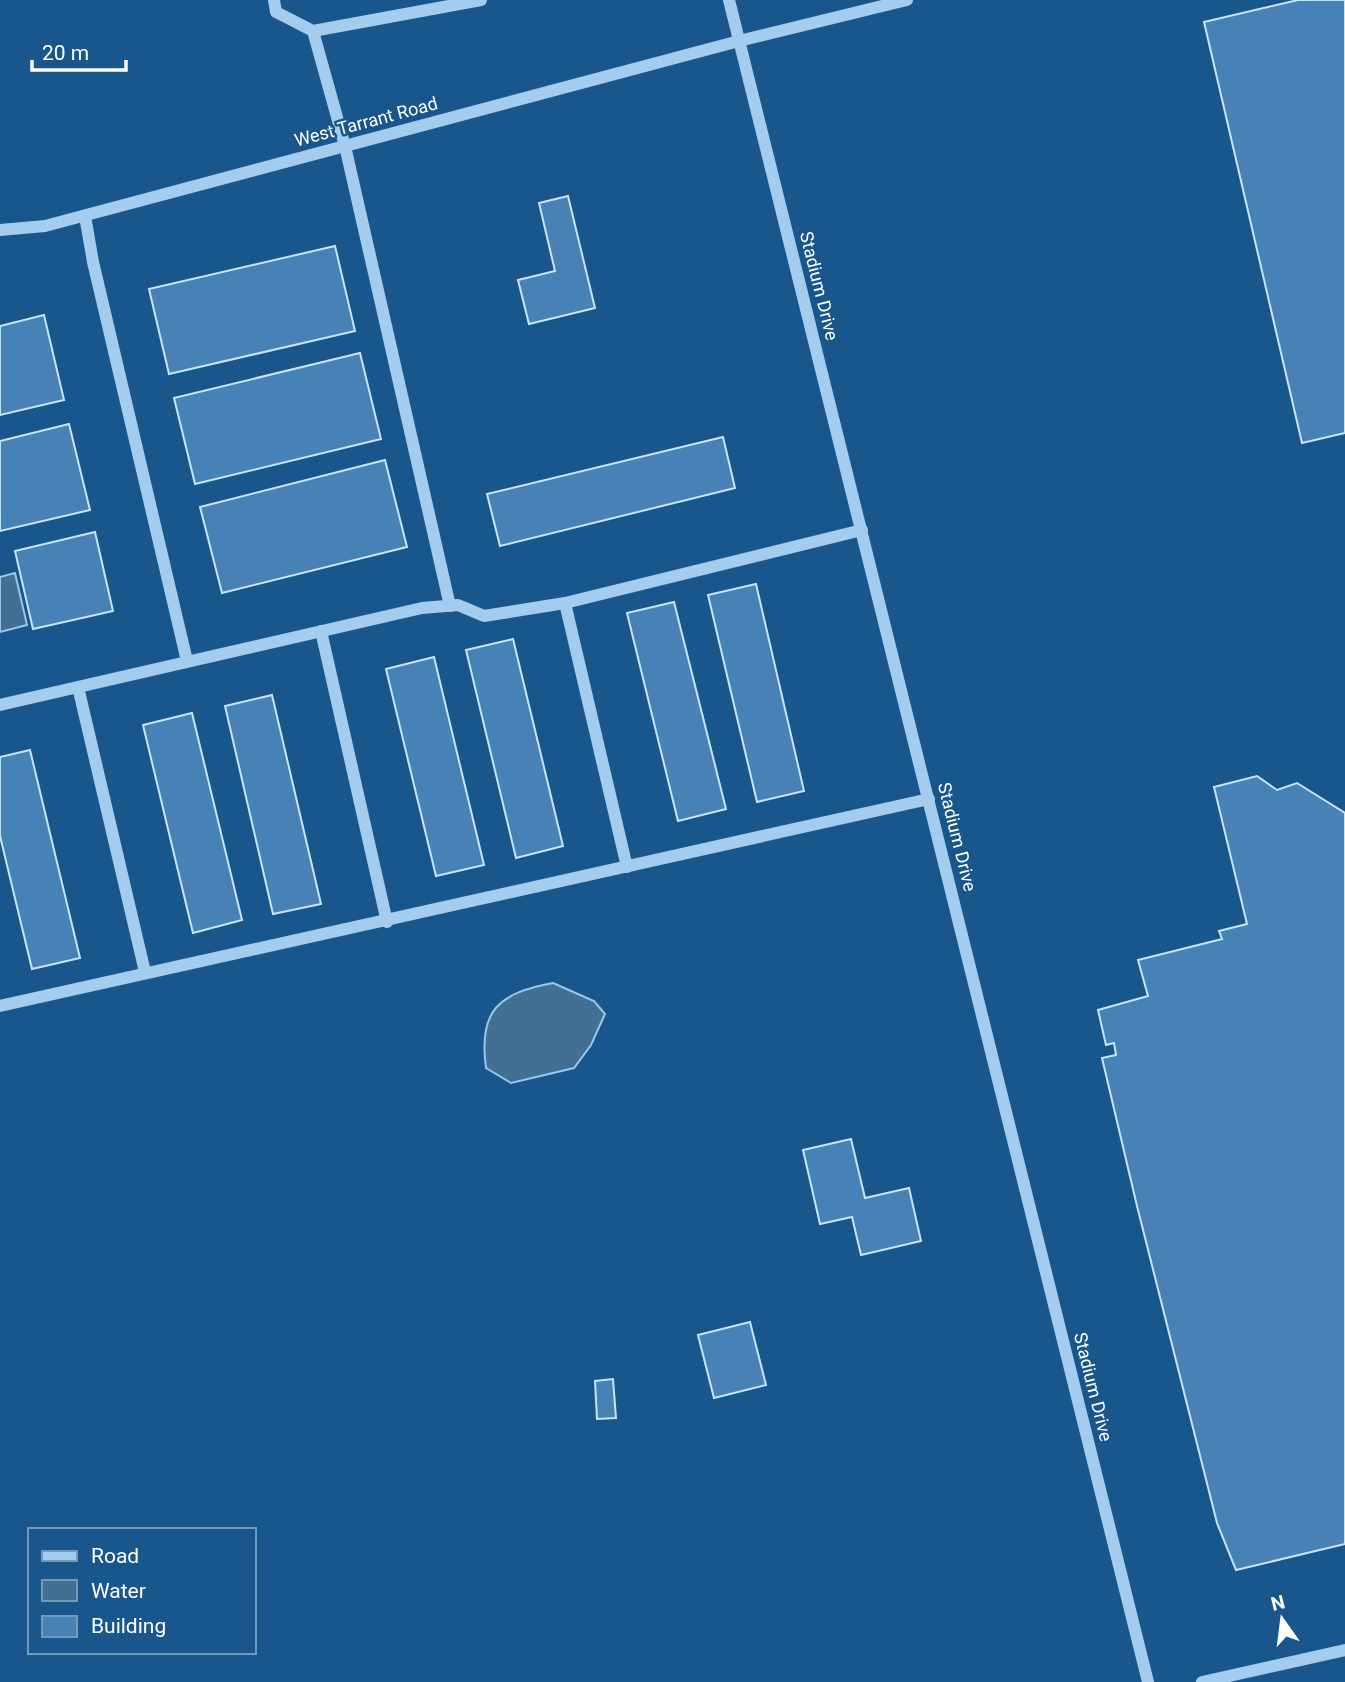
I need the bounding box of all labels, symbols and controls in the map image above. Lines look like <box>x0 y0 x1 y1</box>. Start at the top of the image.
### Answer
scale bar <box>32 28 126 72</box>
text: 20 m <box>42 41 89 65</box>
street label: West Tarrant Road <box>292 92 440 151</box>
street label: Stadium Drive <box>796 229 843 343</box>
street label: Stadium Drive <box>934 780 981 894</box>
street label: Stadium Drive <box>1070 1330 1117 1444</box>
legend <box>28 1528 256 1654</box>
text: Road <box>91 1544 139 1568</box>
text: Water <box>91 1579 146 1603</box>
north arrow <box>1247 1584 1317 1654</box>
text: N <box>1269 1590 1287 1616</box>
text: Building <box>91 1614 166 1638</box>

